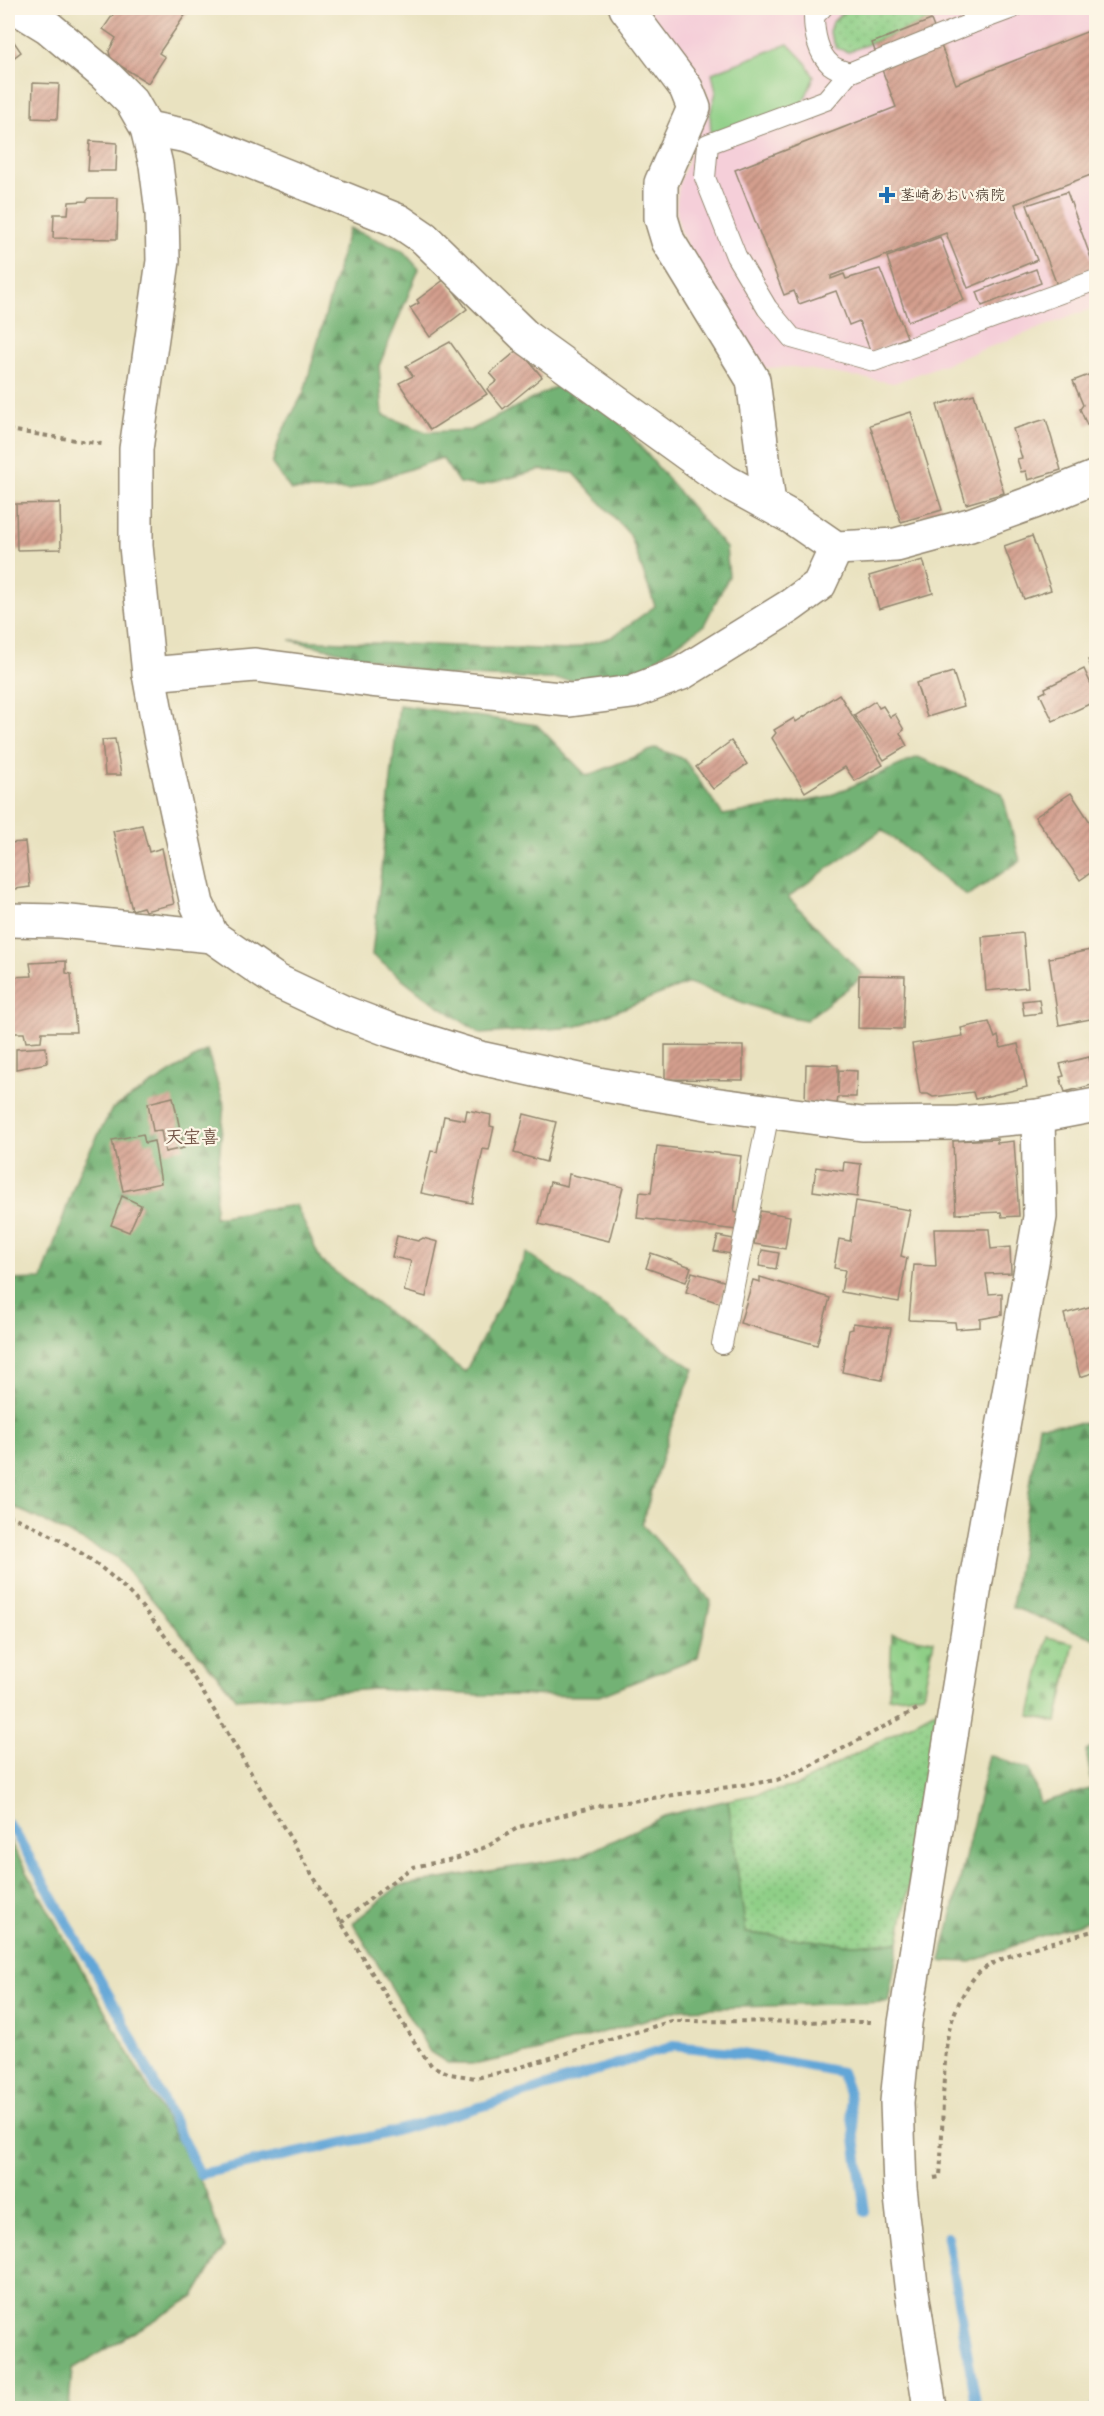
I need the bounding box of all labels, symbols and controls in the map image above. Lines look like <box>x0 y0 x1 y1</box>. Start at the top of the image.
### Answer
marker: 茎崎あおい病院 <box>878 186 896 204</box>
place label: 茎崎あおい病院 <box>900 186 1005 205</box>
district label: 天宝喜 <box>165 1127 219 1148</box>

